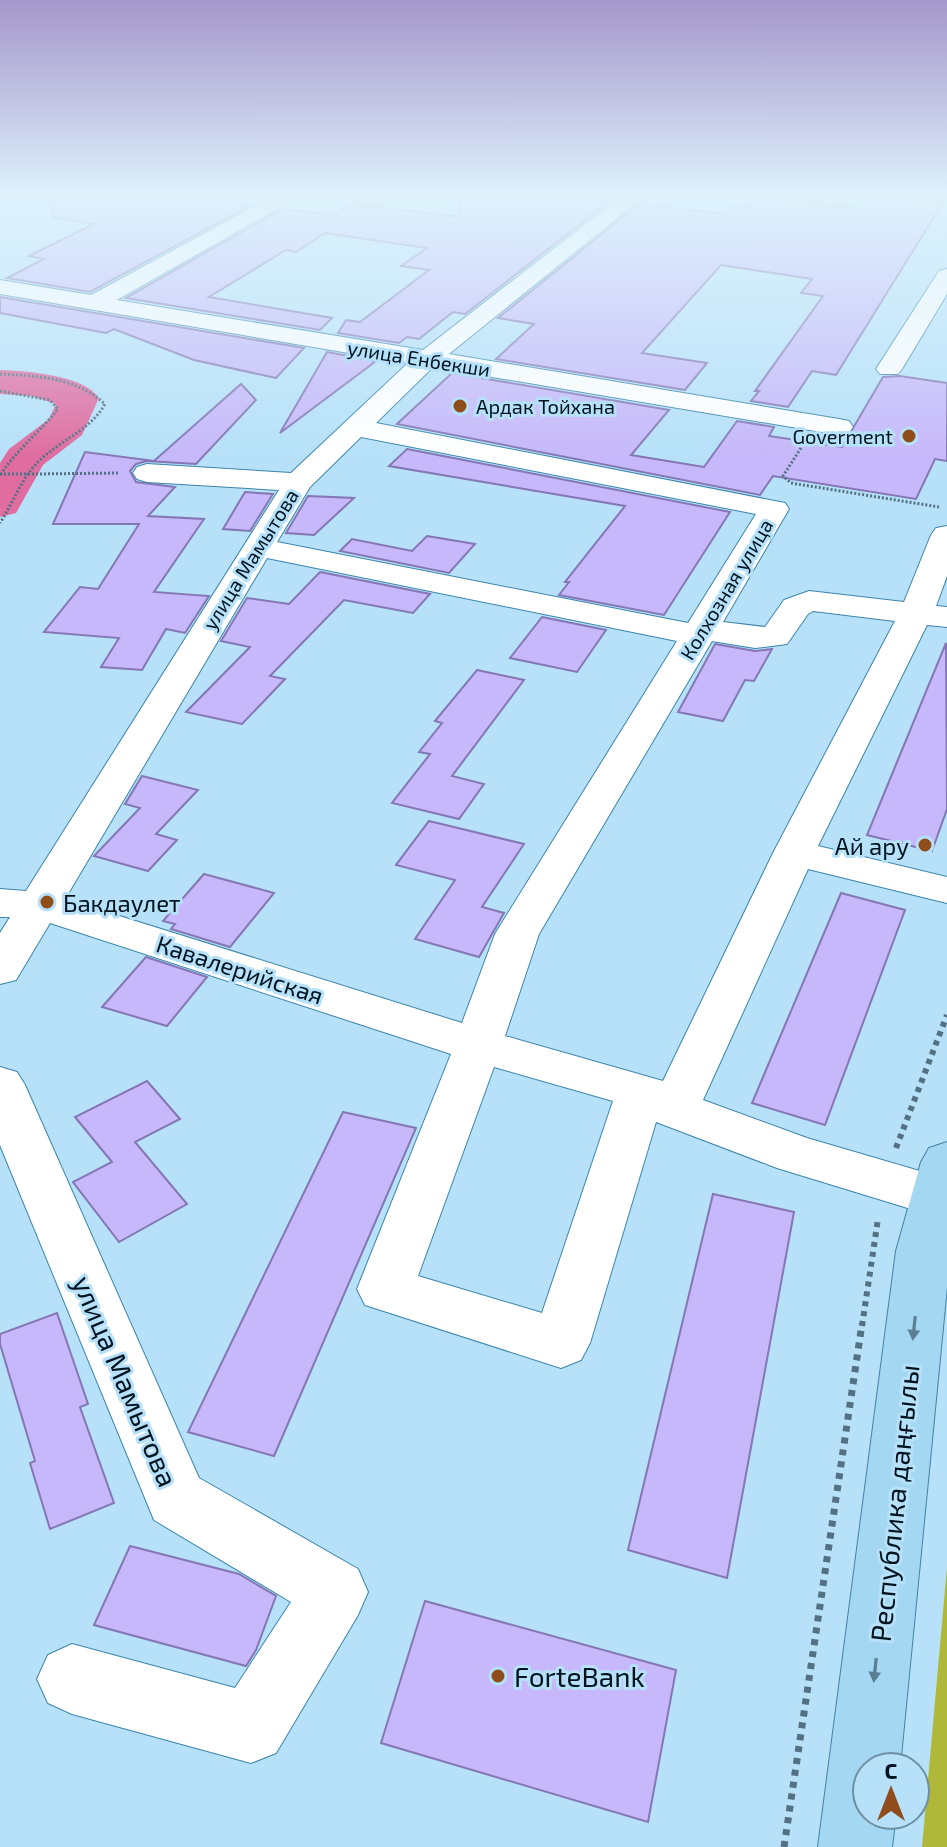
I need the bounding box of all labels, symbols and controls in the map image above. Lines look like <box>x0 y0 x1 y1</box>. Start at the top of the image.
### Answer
street label: улица Енбекши <box>346 335 492 382</box>
place label: Ардак Тойхана <box>476 394 615 418</box>
marker: Ардак Тойхана <box>451 397 469 415</box>
place label: Goverment <box>792 424 893 448</box>
marker: Goverment <box>900 427 918 445</box>
street label: улица Мамытова <box>197 484 304 634</box>
street label: Колхозная улица <box>675 514 778 664</box>
place label: Ай ару <box>835 831 909 861</box>
marker: Ай ару <box>916 836 934 854</box>
place label: Бакдаулет <box>63 888 181 918</box>
marker: Бакдаулет <box>38 893 56 911</box>
street label: Кавалерийская <box>153 928 327 1010</box>
street label: улица Мамытова <box>66 1270 186 1492</box>
one-way arrow <box>907 1316 920 1341</box>
street label: Республика даңғылы <box>863 1363 925 1643</box>
one-way arrow <box>868 1658 881 1683</box>
place label: ForteBank <box>514 1659 645 1693</box>
marker: ForteBank <box>489 1667 507 1685</box>
north arrow <box>851 1751 931 1831</box>
text: С <box>885 1757 898 1783</box>

